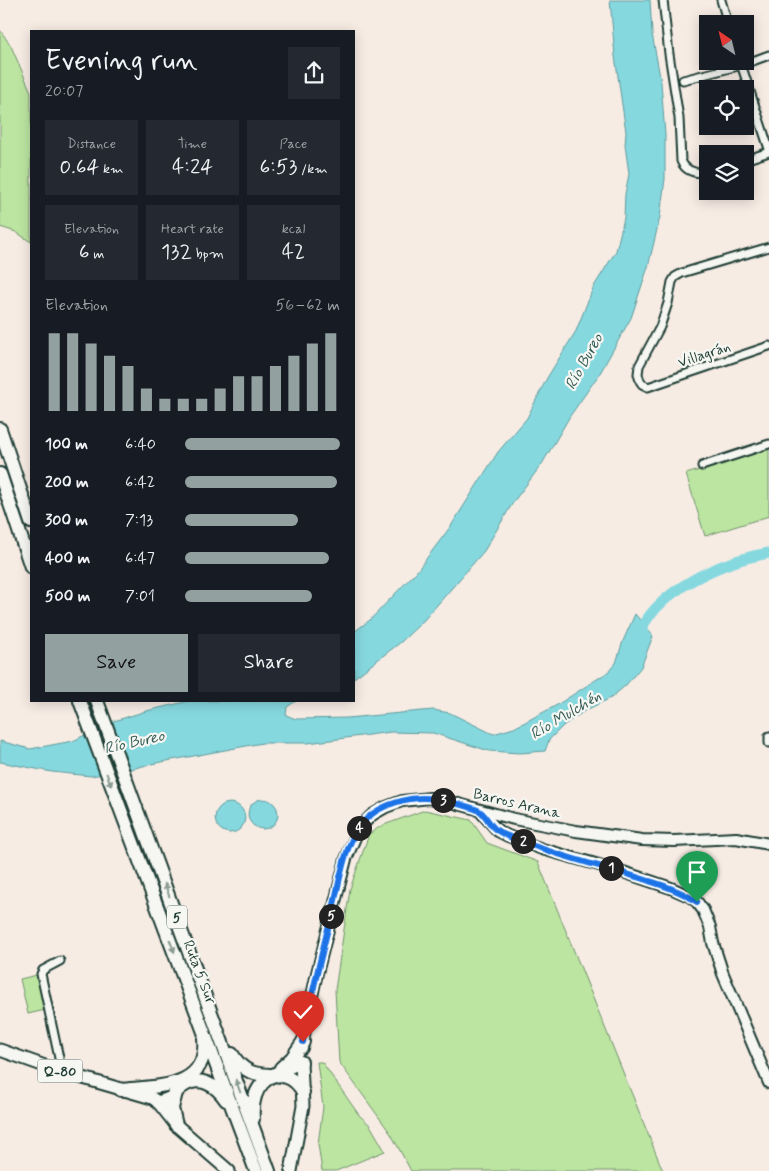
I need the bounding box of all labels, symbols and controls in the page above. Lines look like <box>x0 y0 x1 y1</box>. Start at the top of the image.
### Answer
north arrow <box>699 15 754 70</box>
map controls <box>699 15 754 200</box>
text: Evening run <box>45 43 198 80</box>
button: share <box>288 47 340 99</box>
button: locate <box>699 80 754 135</box>
text: 20:07 <box>45 81 83 102</box>
text: Distance <box>67 135 116 153</box>
text: Time <box>178 135 207 153</box>
text: Pace <box>280 135 307 153</box>
button: layers <box>699 145 754 200</box>
text: 0.64 <box>60 153 99 181</box>
text: 4:24 <box>172 153 213 181</box>
text: 6:53 <box>259 153 297 181</box>
text: km <box>99 160 123 178</box>
text: /km <box>297 160 328 178</box>
text: Elevation <box>64 220 119 238</box>
text: Heart rate <box>161 220 224 238</box>
text: kcal <box>282 220 305 238</box>
text: 6 <box>79 238 89 266</box>
text: 132 <box>161 238 192 266</box>
text: 42 <box>282 238 305 266</box>
text: m <box>89 245 104 263</box>
text: bpm <box>192 245 224 263</box>
text: Elevation <box>45 295 108 316</box>
text: 56–62 m <box>276 295 340 316</box>
water label: Río Bureo <box>560 329 609 394</box>
street label: Villagrán <box>675 337 733 373</box>
text: 100 m <box>45 434 88 455</box>
text: 6:40 <box>125 434 156 455</box>
text: 200 m <box>45 472 89 493</box>
text: 6:42 <box>125 472 155 493</box>
text: 300 m <box>45 510 88 531</box>
text: 7:13 <box>125 510 153 531</box>
text: 400 m <box>45 548 90 569</box>
text: 6:47 <box>125 548 155 569</box>
text: 500 m <box>45 586 90 607</box>
text: 7:01 <box>125 586 155 607</box>
button: Save <box>45 634 188 692</box>
button: Share <box>198 634 340 692</box>
water label: Río Mulchén <box>526 686 605 745</box>
water label: Río Bureo <box>102 725 168 760</box>
one-way arrow <box>105 773 113 788</box>
street label: Barros Arana <box>471 784 563 824</box>
pin: 3 <box>430 788 456 812</box>
text: 3 <box>440 791 447 809</box>
pin: 4 <box>346 816 372 840</box>
text: 4 <box>355 819 364 837</box>
pin: 2 <box>510 828 536 854</box>
text: 2 <box>520 832 527 850</box>
pin <box>676 851 718 902</box>
pin: 1 <box>598 856 624 880</box>
icon: arrive <box>683 858 711 886</box>
text: 1 <box>608 859 615 877</box>
one-way arrow <box>163 883 170 898</box>
pin: 5 <box>318 904 344 928</box>
road number: 5 <box>167 906 187 929</box>
text: 5 <box>327 907 336 925</box>
street label: Ruta 5 Sur <box>178 938 221 1008</box>
one-way arrow <box>168 939 176 954</box>
pin <box>282 991 324 1042</box>
icon: check <box>289 998 317 1026</box>
road number: Q-80 <box>38 1060 82 1082</box>
one-way arrow <box>234 1078 242 1093</box>

